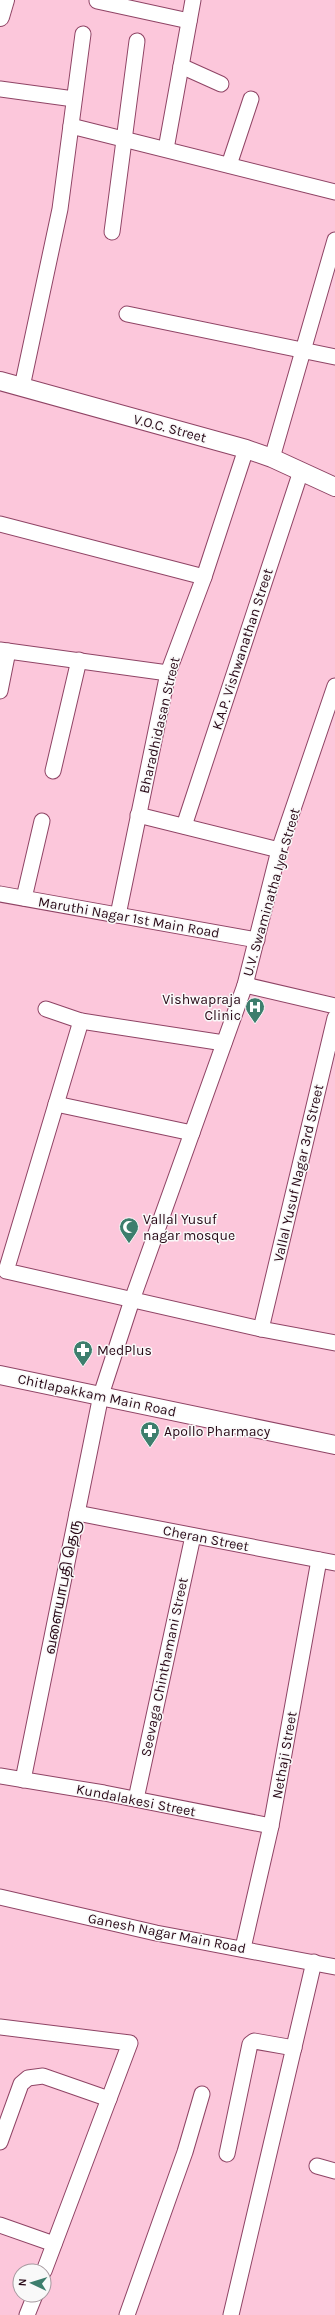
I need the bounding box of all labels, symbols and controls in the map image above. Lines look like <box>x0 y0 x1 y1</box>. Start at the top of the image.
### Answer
street label: V.O.C. Street <box>132 411 208 446</box>
street label: K.A.P. Vishwanathan Street <box>208 566 277 732</box>
street label: Bharadhidasan Street <box>135 655 183 795</box>
street label: U.V. Swaminatha Iyer Street <box>239 806 304 978</box>
street label: Maruthi Nagar 1st Main Road <box>37 893 221 942</box>
place label: Vishwapraja Clinic <box>162 991 241 1024</box>
hospital icon: Vishwapraja Clinic <box>244 996 266 1024</box>
street label: Vallal Yusuf Nagar 3rd Street <box>270 1083 327 1264</box>
place label: Vallal Yusuf nagar mosque <box>143 1211 235 1244</box>
mosque icon: Vallal Yusuf nagar mosque <box>118 1216 140 1244</box>
pharmacy icon: MedPlus <box>72 1339 94 1367</box>
place label: MedPlus <box>97 1342 152 1359</box>
street label: Chitlapakkam Main Road <box>16 1370 178 1421</box>
pharmacy icon: Apollo Pharmacy <box>139 1420 161 1448</box>
place label: Apollo Pharmacy <box>164 1423 271 1440</box>
street label: வளையாபதி தெரு <box>41 1518 85 1656</box>
street label: Cheran Street <box>161 1522 250 1555</box>
street label: Seevaga Chinthamani Street <box>137 1576 192 1758</box>
street label: Nethaji Street <box>268 1710 301 1800</box>
street label: Kundalakesi Street <box>75 1781 197 1820</box>
street label: Ganesh Nagar Main Road <box>86 1910 247 1957</box>
north arrow <box>12 2263 52 2303</box>
text: N <box>16 2278 29 2287</box>

